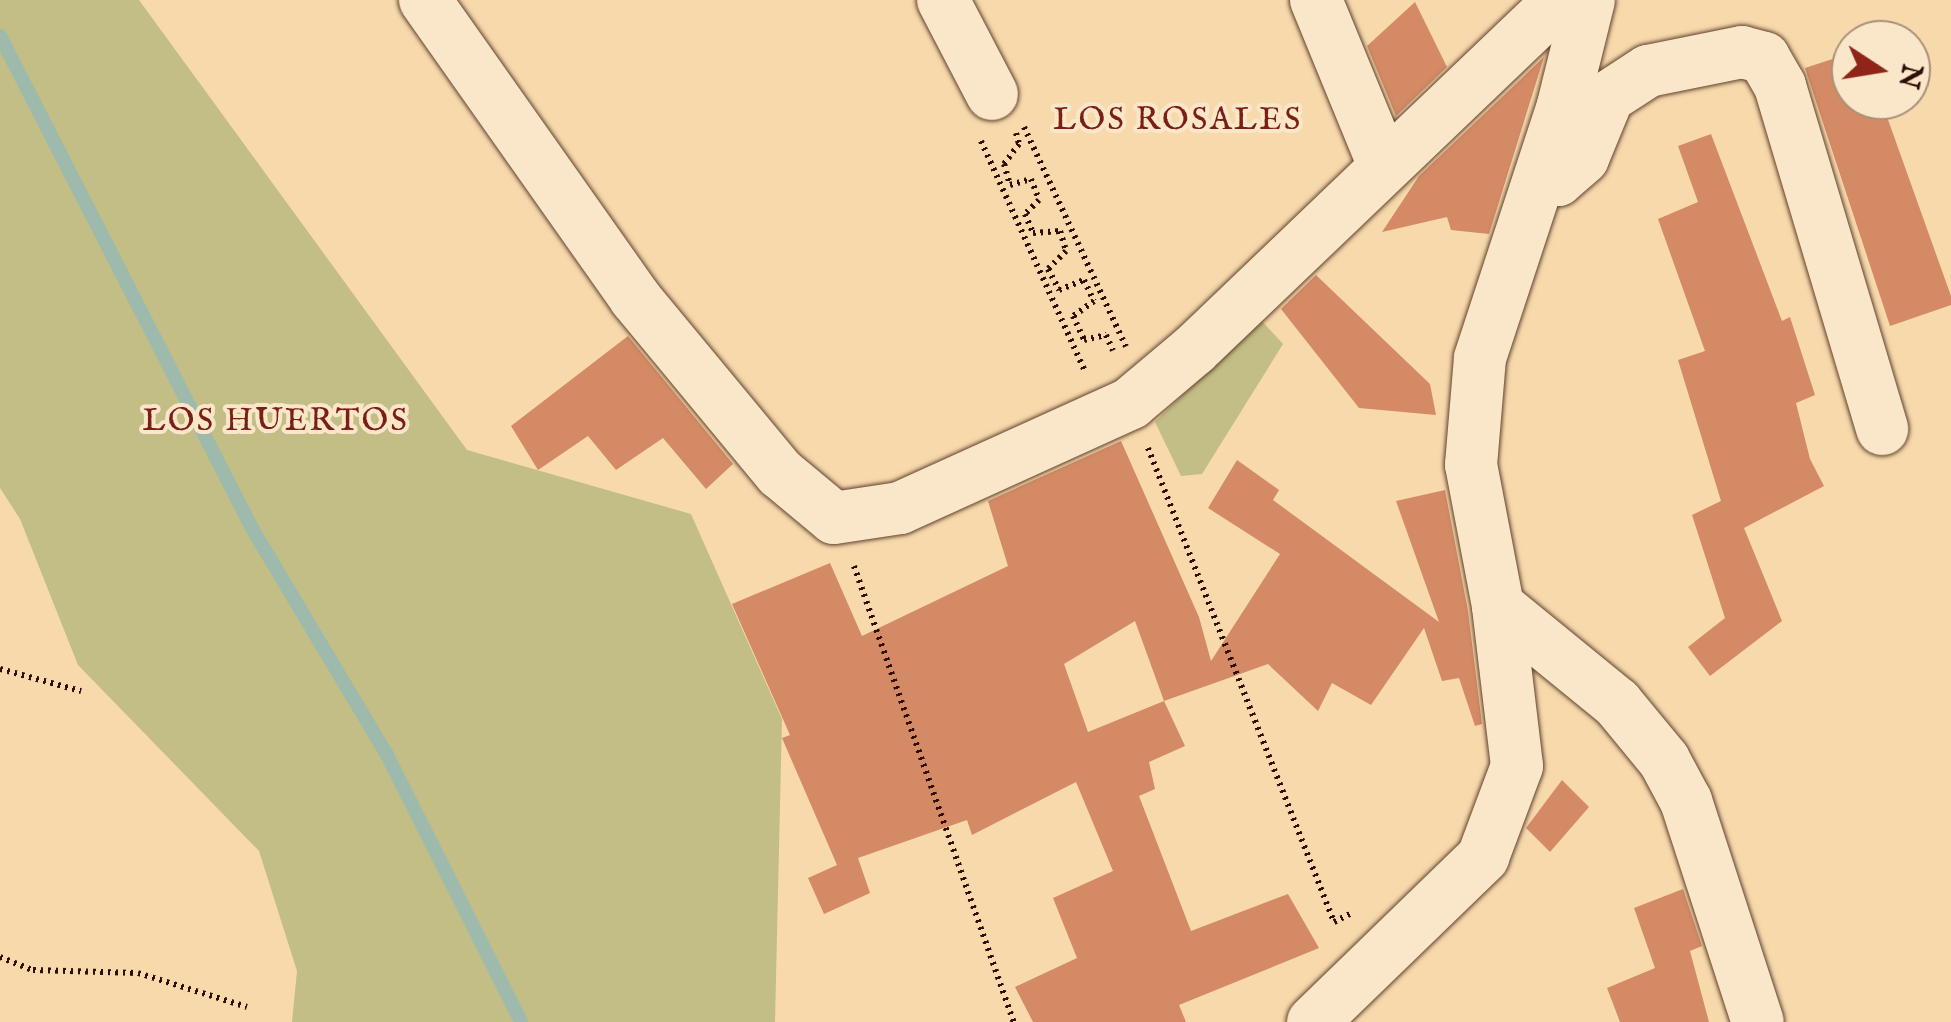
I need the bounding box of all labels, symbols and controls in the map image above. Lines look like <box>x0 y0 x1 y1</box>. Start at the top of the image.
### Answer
north arrow <box>1831 20 1931 120</box>
text: N <box>1889 60 1929 91</box>
district label: LOS ROSALES <box>1053 102 1303 140</box>
district label: LOS HUERTOS <box>143 403 409 441</box>

